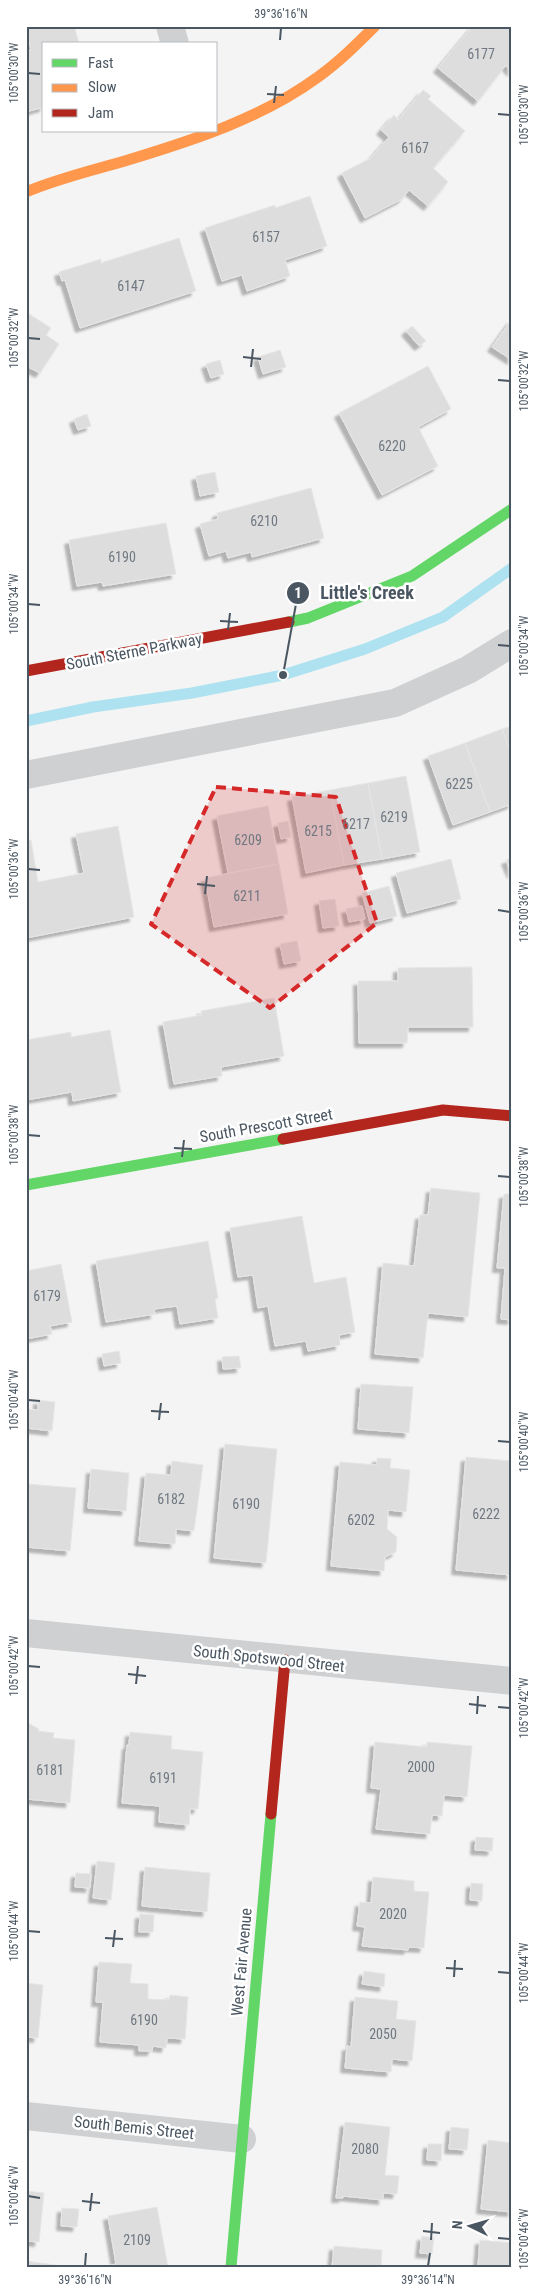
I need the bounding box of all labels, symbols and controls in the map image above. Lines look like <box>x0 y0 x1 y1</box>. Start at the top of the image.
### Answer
text: 39°36'16"N <box>254 7 308 21</box>
text: 105°00'30"W <box>7 42 21 104</box>
legend <box>42 42 218 132</box>
house number: 6177 <box>467 46 495 62</box>
text: Fast <box>88 54 113 72</box>
text: Slow <box>88 78 117 96</box>
text: 105°00'30"W <box>517 84 531 146</box>
text: Jam <box>88 104 114 122</box>
house number: 6167 <box>401 140 429 156</box>
house number: 6157 <box>252 229 280 245</box>
house number: 6147 <box>117 278 145 294</box>
text: 105°00'32"W <box>7 307 21 369</box>
text: 105°00'32"W <box>517 350 531 412</box>
house number: 6220 <box>378 438 406 454</box>
house number: 6210 <box>250 513 278 529</box>
house number: 6190 <box>108 549 136 565</box>
text: 105°00'34"W <box>7 573 21 635</box>
callout: Little's Creek <box>285 576 424 609</box>
text: Little's Creek <box>320 582 414 603</box>
text: 1 <box>294 584 302 602</box>
text: 105°00'34"W <box>517 615 531 677</box>
street label: South Sterne Parkway <box>65 629 204 674</box>
house number: 6225 <box>445 776 473 792</box>
house number: 6219 <box>380 809 408 825</box>
house number: 6217 <box>342 816 370 832</box>
house number: 6215 <box>304 823 332 839</box>
house number: 6209 <box>234 832 262 848</box>
text: 105°00'36"W <box>7 838 21 900</box>
text: 105°00'36"W <box>517 881 531 943</box>
house number: 6211 <box>233 888 261 904</box>
text: 105°00'38"W <box>7 1104 21 1166</box>
street label: South Prescott Street <box>198 1104 334 1147</box>
text: 105°00'38"W <box>517 1146 531 1208</box>
house number: 6179 <box>33 1288 61 1304</box>
text: 105°00'40"W <box>7 1369 21 1431</box>
text: 105°00'40"W <box>517 1411 531 1473</box>
house number: 6182 <box>157 1491 185 1507</box>
house number: 6190 <box>232 1496 260 1512</box>
house number: 6222 <box>472 1506 500 1522</box>
house number: 6202 <box>347 1512 375 1528</box>
text: 105°00'42"W <box>7 1635 21 1697</box>
street label: South Spotswood Street <box>192 1641 346 1676</box>
text: 105°00'42"W <box>517 1677 531 1739</box>
house number: 2000 <box>407 1759 435 1775</box>
house number: 6181 <box>36 1762 64 1778</box>
house number: 6191 <box>149 1770 177 1786</box>
text: 105°00'44"W <box>7 1900 21 1962</box>
house number: 2020 <box>379 1906 407 1922</box>
street label: West Fair Avenue <box>227 1907 256 2017</box>
text: 105°00'44"W <box>517 1942 531 2004</box>
house number: 6190 <box>130 2012 158 2028</box>
house number: 2050 <box>369 2026 397 2042</box>
street label: South Bemis Street <box>73 2112 195 2143</box>
house number: 2080 <box>351 2141 379 2157</box>
text: 105°00'46"W <box>7 2165 21 2227</box>
north arrow <box>446 2200 496 2250</box>
text: 105°00'46"W <box>517 2208 531 2270</box>
text: N <box>449 2220 465 2230</box>
house number: 2109 <box>123 2232 151 2248</box>
text: 39°36'16"N <box>58 2273 112 2287</box>
text: 39°36'14"N <box>401 2273 455 2287</box>

